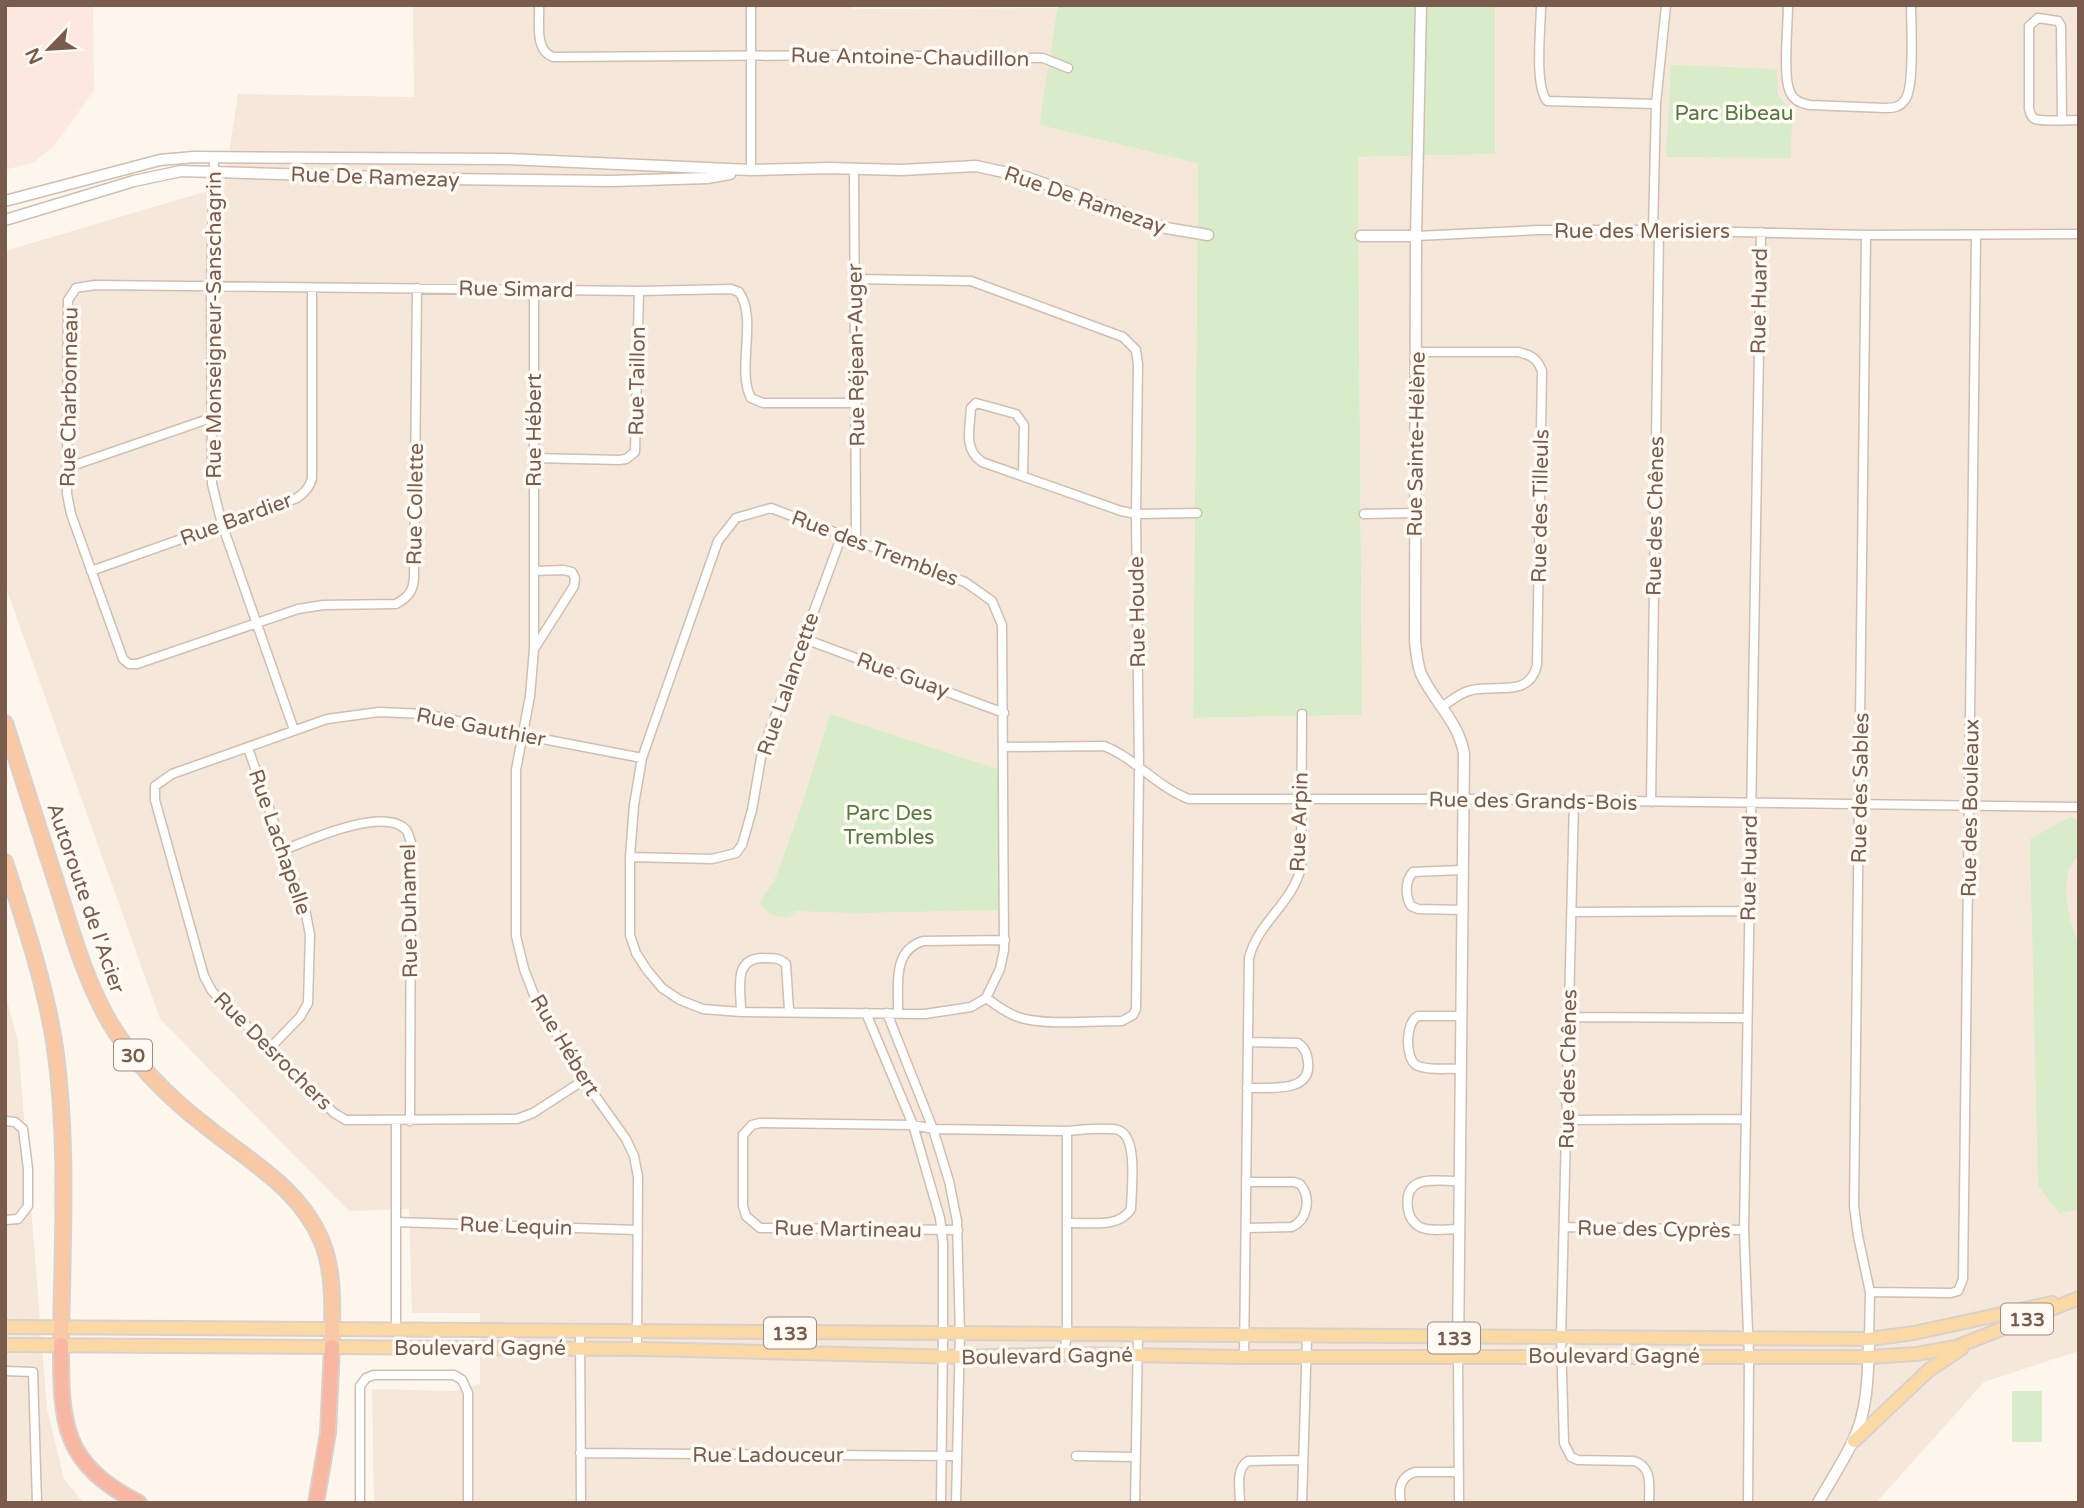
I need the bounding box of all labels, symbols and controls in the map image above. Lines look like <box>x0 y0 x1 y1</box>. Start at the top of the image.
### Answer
north arrow <box>14 14 84 84</box>
street label: Rue Antoine-Chaudillon <box>790 43 1030 72</box>
text: N <box>21 44 48 67</box>
park label: Parc Bibeau <box>1674 101 1794 126</box>
street label: Rue De Ramezay <box>1001 161 1169 240</box>
street label: Rue De Ramezay <box>290 162 460 193</box>
street label: Rue Monseigneur-Sanschagrin <box>202 171 227 479</box>
street label: Rue des Merisiers <box>1554 219 1730 244</box>
street label: Rue Huard <box>1746 248 1773 354</box>
street label: Rue Réjean-Auger <box>842 263 871 447</box>
street label: Rue Simard <box>458 276 574 303</box>
street label: Rue Charbonneau <box>55 307 84 487</box>
street label: Rue Taillon <box>624 326 651 436</box>
street label: Rue Sainte-Hélène <box>1402 351 1431 537</box>
street label: Rue Hébert <box>522 373 547 487</box>
street label: Rue des Tilleuls <box>1527 429 1554 583</box>
street label: Rue des Chênes <box>1642 436 1669 596</box>
street label: Rue Collette <box>402 443 429 565</box>
street label: Rue Bardier <box>177 488 296 551</box>
street label: Rue des Trembles <box>788 505 962 592</box>
street label: Rue Houde <box>1124 556 1151 668</box>
street label: Rue Lalancette <box>752 609 825 759</box>
street label: Rue Guay <box>853 647 953 704</box>
street label: Rue Gauthier <box>414 703 548 752</box>
street label: Rue des Sables <box>1847 712 1874 864</box>
street label: Rue des Bouleaux <box>1956 719 1985 897</box>
street label: Rue Lachapelle <box>243 766 316 918</box>
street label: Rue Arpin <box>1285 772 1314 872</box>
street label: Rue des Grands-Bois <box>1428 787 1638 816</box>
street label: Autoroute de l'Acier <box>41 800 130 997</box>
park label: Parc Des Trembles <box>844 801 934 850</box>
street label: Rue Huard <box>1736 815 1763 921</box>
street label: Rue Duhamel <box>396 844 423 978</box>
street label: Rue Desrochers <box>208 987 337 1116</box>
street label: Rue des Chênes <box>1555 989 1582 1149</box>
street label: Rue Hébert <box>525 990 605 1100</box>
road number: 30 <box>114 1040 152 1070</box>
street label: Rue Lequin <box>459 1212 573 1241</box>
street label: Rue Martineau <box>774 1216 922 1243</box>
street label: Rue des Cyprès <box>1577 1216 1731 1243</box>
road number: 133 <box>2001 1303 2053 1334</box>
road number: 133 <box>764 1317 816 1348</box>
road number: 133 <box>1428 1322 1480 1354</box>
street label: Boulevard Gagné <box>394 1336 566 1361</box>
street label: Boulevard Gagné <box>961 1342 1133 1370</box>
street label: Boulevard Gagné <box>1528 1344 1700 1369</box>
street label: Rue Ladouceur <box>692 1443 844 1468</box>

